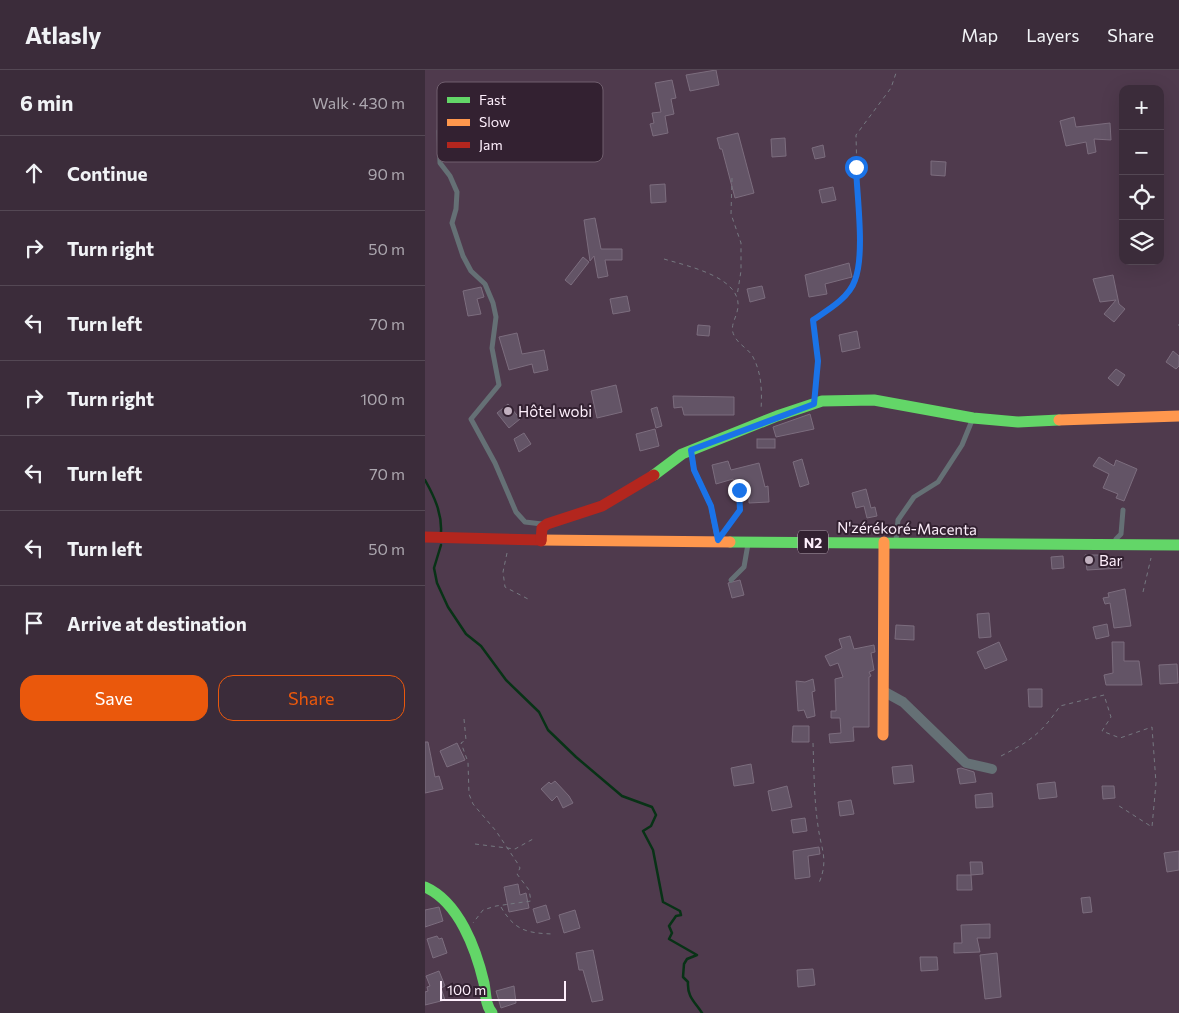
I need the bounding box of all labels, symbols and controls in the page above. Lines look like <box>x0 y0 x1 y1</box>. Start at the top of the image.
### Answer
text: Atlasly <box>25 20 102 49</box>
text: Map <box>961 24 998 46</box>
text: Layers <box>1026 24 1079 46</box>
text: Share <box>1107 24 1154 46</box>
legend <box>437 82 603 162</box>
map controls <box>1119 85 1164 265</box>
button: + <box>1119 85 1164 130</box>
text: 6 min <box>20 90 73 115</box>
text: Fast <box>479 91 506 108</box>
text: Walk · 430 m <box>312 93 405 112</box>
text: Slow <box>479 113 510 130</box>
button: − <box>1119 130 1164 175</box>
text: Jam <box>479 136 503 153</box>
route start <box>845 156 868 179</box>
icon: ahead <box>20 159 48 187</box>
text: Continue <box>67 162 147 185</box>
text: 90 m <box>368 164 405 183</box>
button: locate <box>1119 175 1164 220</box>
button: layers <box>1119 220 1164 265</box>
icon: right <box>20 234 48 262</box>
text: Turn right <box>67 237 154 260</box>
text: 50 m <box>368 239 405 258</box>
icon: left <box>20 309 48 337</box>
text: Turn left <box>67 312 142 335</box>
text: 70 m <box>369 314 405 333</box>
icon: right <box>20 384 48 412</box>
text: Turn right <box>67 387 154 410</box>
text: 100 m <box>360 389 405 408</box>
place label: Hôtel wobi <box>518 402 592 420</box>
marker: Hôtel wobi <box>502 405 514 417</box>
icon: left <box>20 459 48 487</box>
text: Turn left <box>67 462 142 485</box>
text: 70 m <box>369 464 405 483</box>
route end <box>728 479 751 502</box>
street label: N'zérékoré-Macenta <box>837 518 977 538</box>
road number: N2 <box>798 531 828 554</box>
icon: left <box>20 534 48 562</box>
text: Turn left <box>67 537 142 560</box>
text: 50 m <box>368 539 405 558</box>
place label: Bar <box>1099 551 1123 569</box>
marker: Bar <box>1083 554 1095 566</box>
icon: arrive <box>20 609 48 637</box>
text: Arrive at destination <box>67 612 247 635</box>
button: Save <box>20 675 208 721</box>
button: Share <box>218 675 405 721</box>
scale bar <box>440 978 566 1001</box>
text: 100 m <box>447 981 486 998</box>

